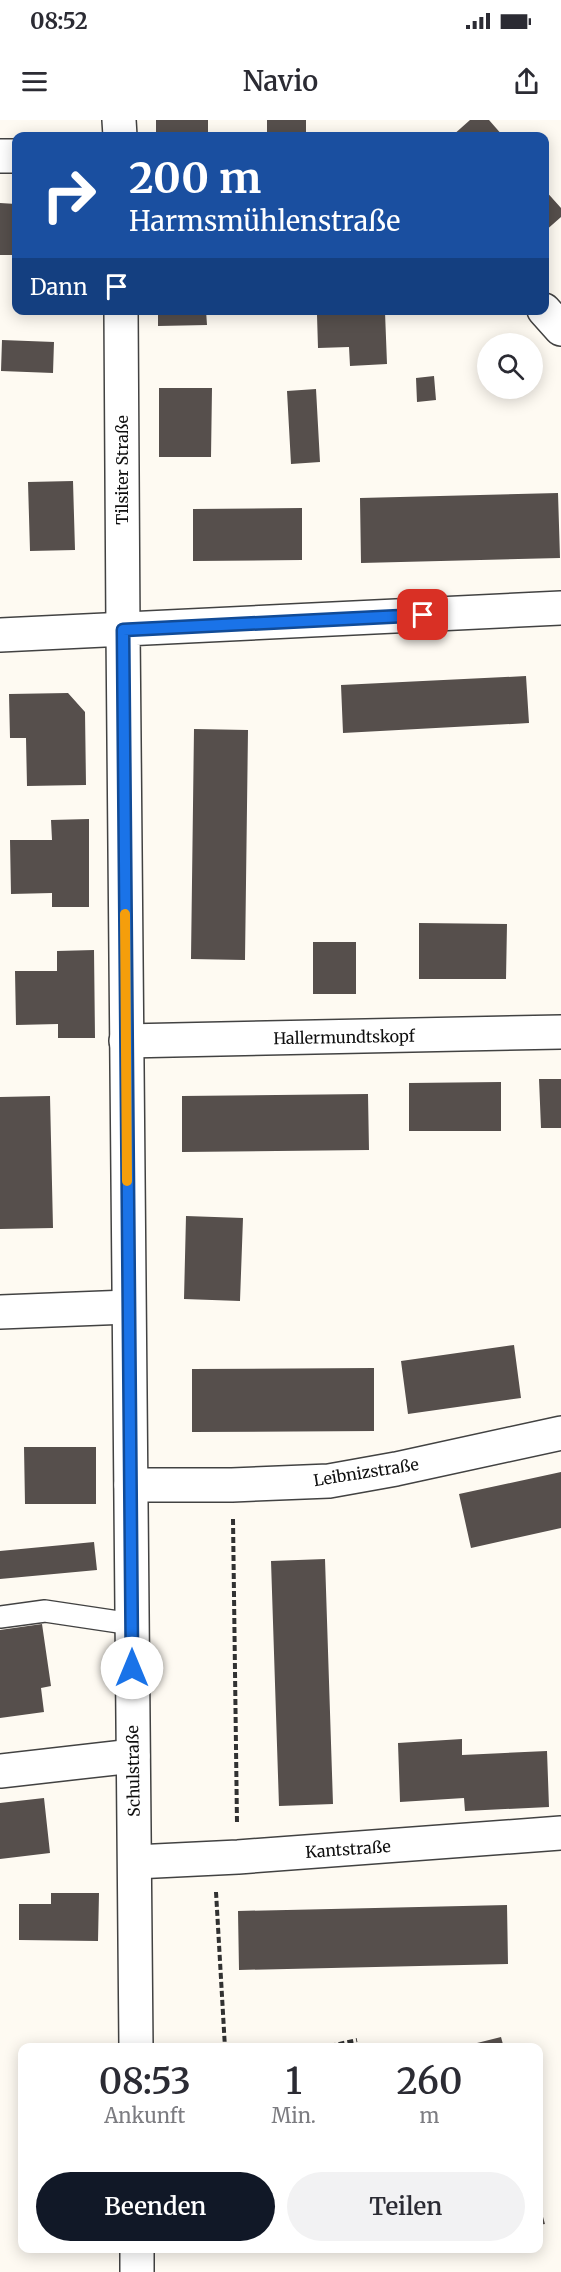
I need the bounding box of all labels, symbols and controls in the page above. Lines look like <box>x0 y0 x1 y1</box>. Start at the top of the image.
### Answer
text: 08:52 <box>30 7 88 35</box>
text: Navio <box>243 64 318 98</box>
icon: menu <box>18 65 51 98</box>
icon: share <box>510 65 543 98</box>
text: 200 m <box>129 152 261 204</box>
icon: right <box>30 156 108 234</box>
text: Harmsmühlenstraße <box>129 204 400 238</box>
icon: arrive <box>100 270 133 303</box>
text: Dann <box>30 273 88 301</box>
map controls <box>477 333 543 399</box>
button: search <box>477 333 543 399</box>
street label: Tilsiter Straße <box>112 415 132 525</box>
pin <box>397 589 448 640</box>
icon: arrive <box>406 598 439 631</box>
street label: Hallermundtskopf <box>273 1026 416 1048</box>
street label: Leibnizstraße <box>312 1454 420 1490</box>
position arrow <box>100 1636 164 1700</box>
street label: Schulstraße <box>122 1725 144 1817</box>
street label: Kantstraße <box>305 1836 391 1862</box>
text: 08:53 <box>99 2059 191 2104</box>
text: 1 <box>286 2059 302 2104</box>
text: 260 <box>397 2059 462 2104</box>
text: Ankunft <box>104 2103 185 2128</box>
text: Min. <box>272 2103 316 2128</box>
text: m <box>420 2103 439 2128</box>
button: Beenden <box>36 2172 275 2241</box>
button: Teilen <box>287 2172 525 2241</box>

